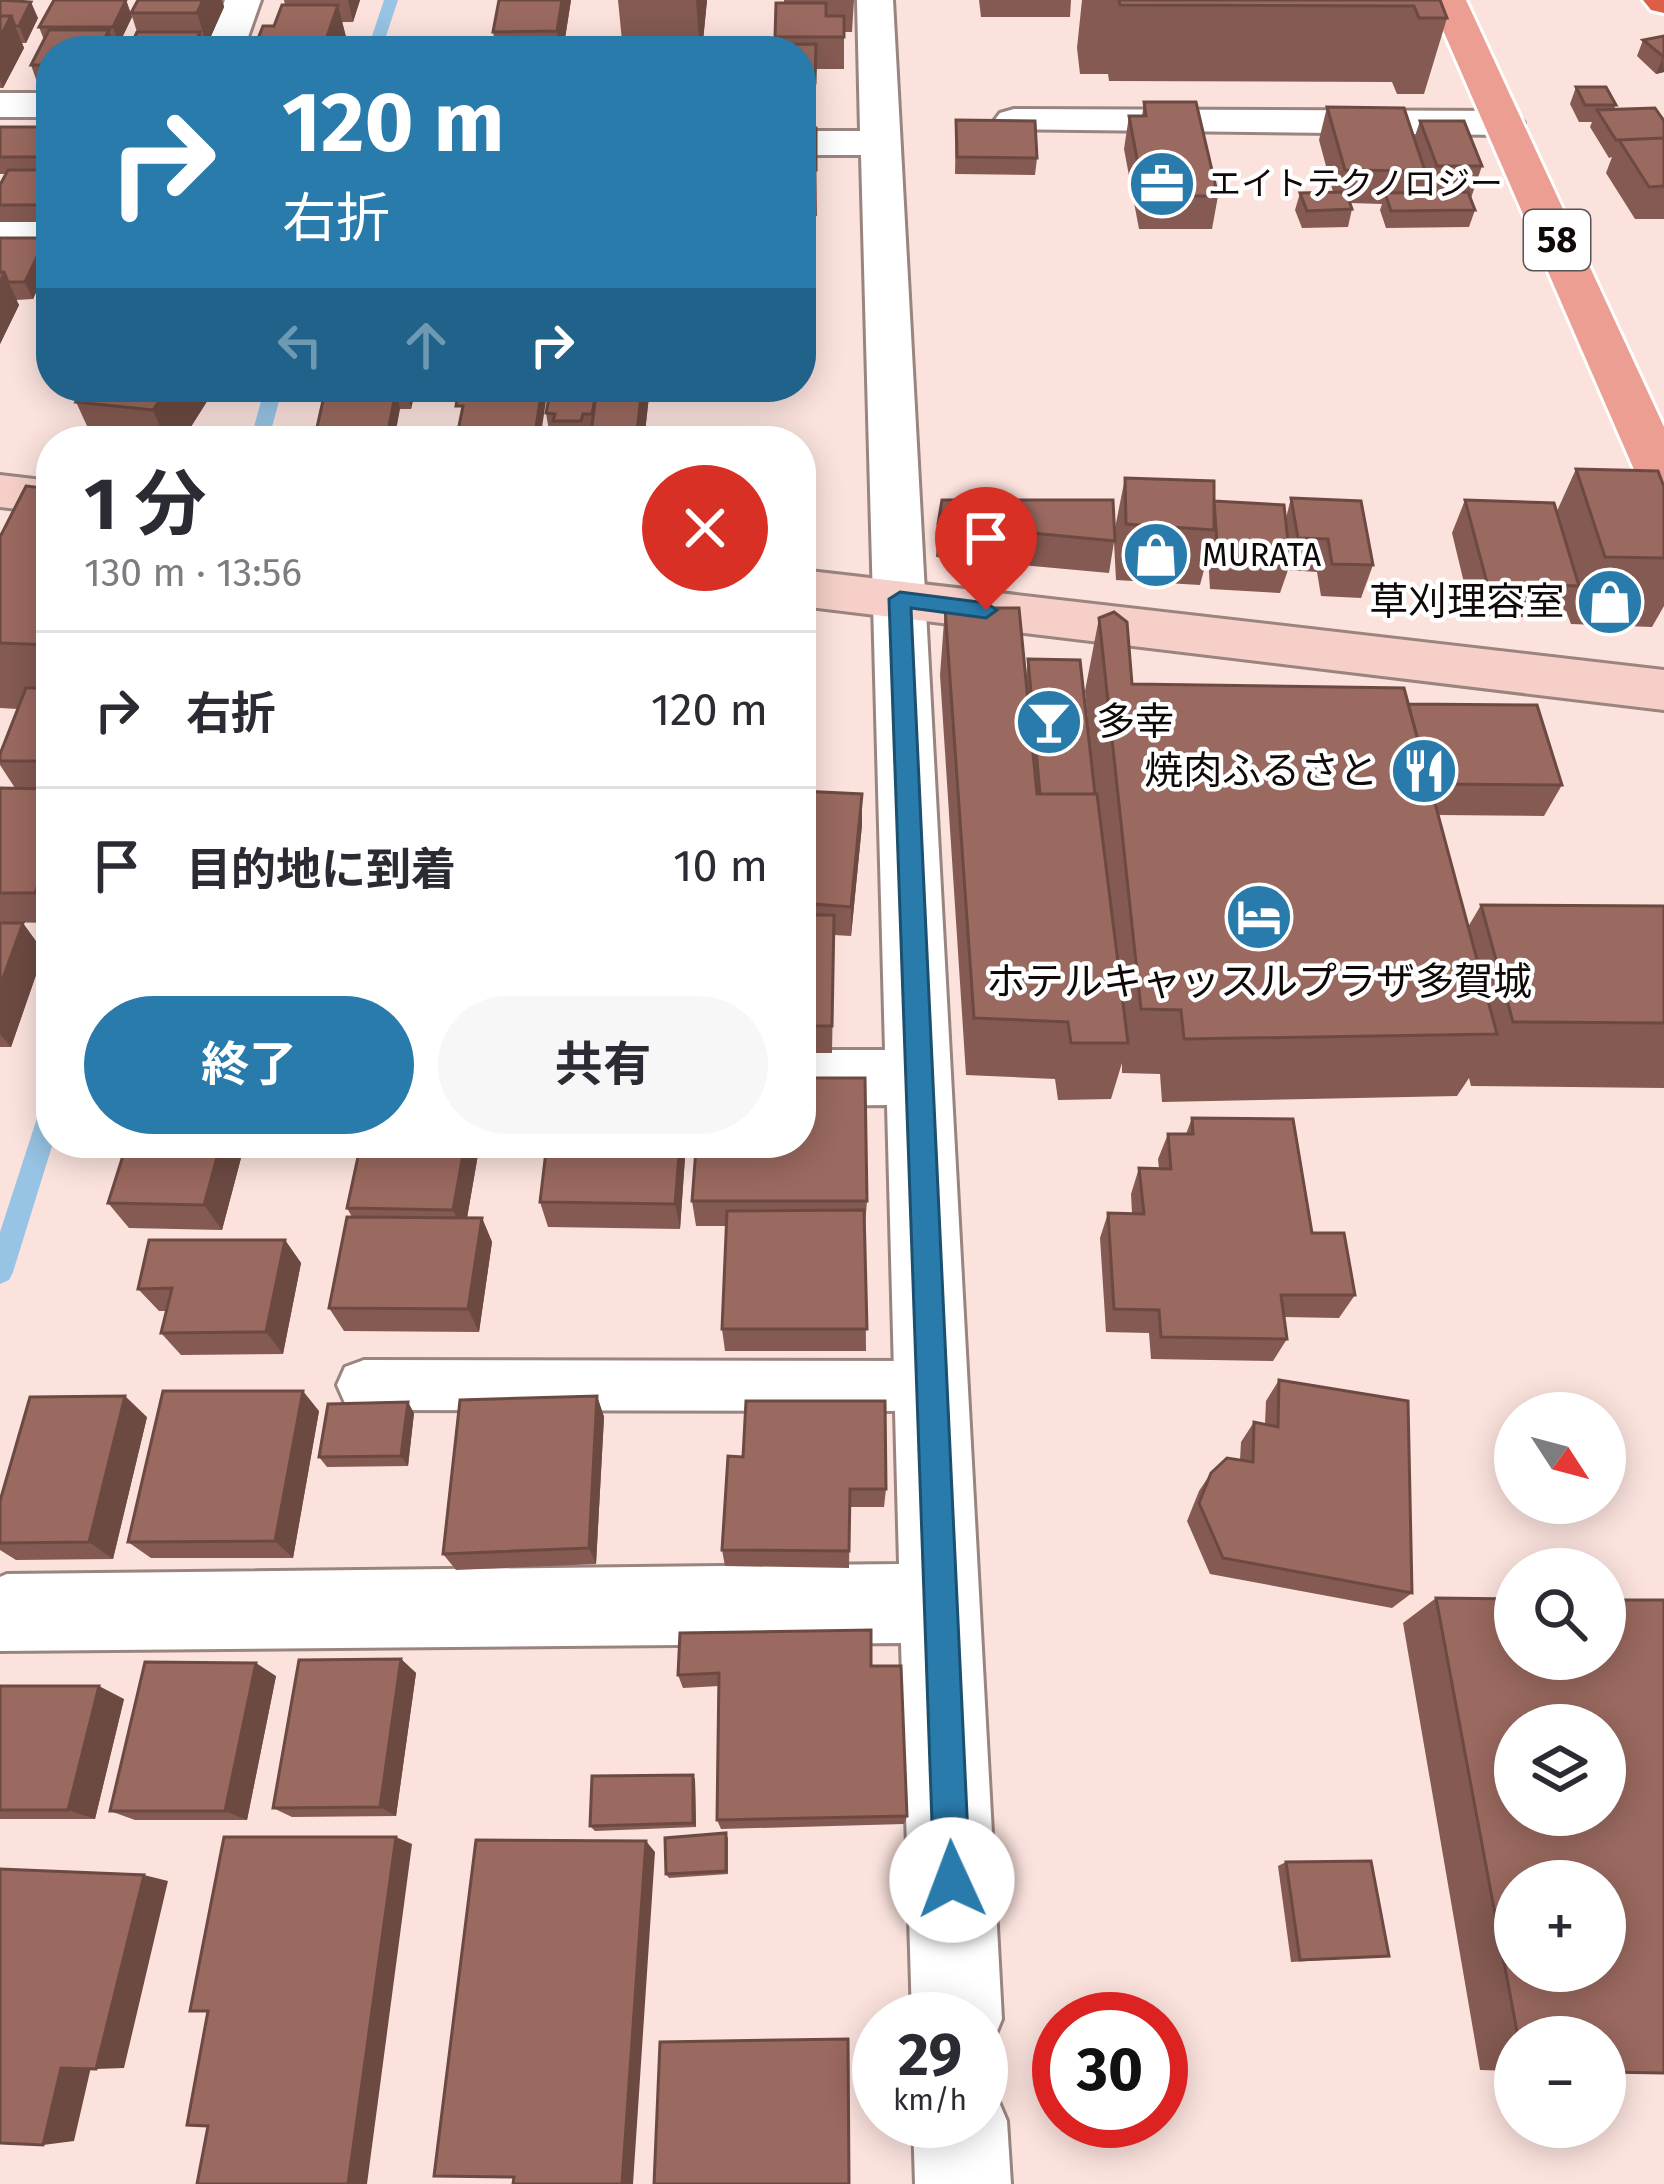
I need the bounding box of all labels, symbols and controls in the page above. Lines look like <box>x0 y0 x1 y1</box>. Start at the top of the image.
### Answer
text: 120 m <box>282 72 504 173</box>
icon: right <box>84 84 240 240</box>
office icon: エイトテクノロジー <box>1127 149 1197 219</box>
place label: エイトテクノロジー <box>1208 164 1503 204</box>
text: 右折 <box>282 187 390 251</box>
road number: 58 <box>1524 210 1590 270</box>
icon: left <box>267 312 333 378</box>
icon: ahead <box>393 312 459 378</box>
icon: right <box>519 312 585 378</box>
text: 1 分 <box>84 462 206 548</box>
button: close <box>642 465 768 591</box>
pin <box>935 487 1037 610</box>
icon: arrive <box>953 505 1019 571</box>
shop icon: MURATA <box>1121 520 1191 590</box>
place label: MURATA <box>1202 535 1321 575</box>
text: 130 m · 13:56 <box>84 550 302 596</box>
shop icon: 草刈理容室 <box>1575 567 1645 637</box>
place label: 草刈理容室 <box>1369 579 1564 625</box>
icon: right <box>84 677 150 743</box>
text: 120 m <box>651 683 768 737</box>
text: 右折 <box>186 687 276 741</box>
bar icon: 多幸 <box>1014 687 1084 757</box>
place label: 多幸 <box>1096 699 1174 745</box>
restaurant icon: 焼肉ふるさと <box>1389 736 1459 806</box>
place label: 焼肉ふるさと <box>1144 748 1378 794</box>
icon: arrive <box>84 833 150 899</box>
text: 10 m <box>673 839 768 893</box>
text: 目的地に到着 <box>186 843 456 897</box>
hotel icon: ホテルキャッスルプラザ多賀城 <box>1224 882 1294 952</box>
place label: ホテルキャッスルプラザ多賀城 <box>986 959 1532 1005</box>
button: 終了 <box>84 996 414 1134</box>
button: 共有 <box>438 996 768 1134</box>
north arrow <box>1494 1392 1626 1524</box>
map controls <box>1494 1392 1626 2148</box>
button: search <box>1494 1548 1626 1680</box>
button: layers <box>1494 1704 1626 1836</box>
position arrow <box>889 1817 1015 1943</box>
button: + <box>1494 1860 1626 1992</box>
speed limit sign: 30 <box>1032 1992 1188 2148</box>
button: − <box>1494 2016 1626 2148</box>
text: 29 <box>898 2019 962 2091</box>
text: km/h <box>893 2082 967 2118</box>

